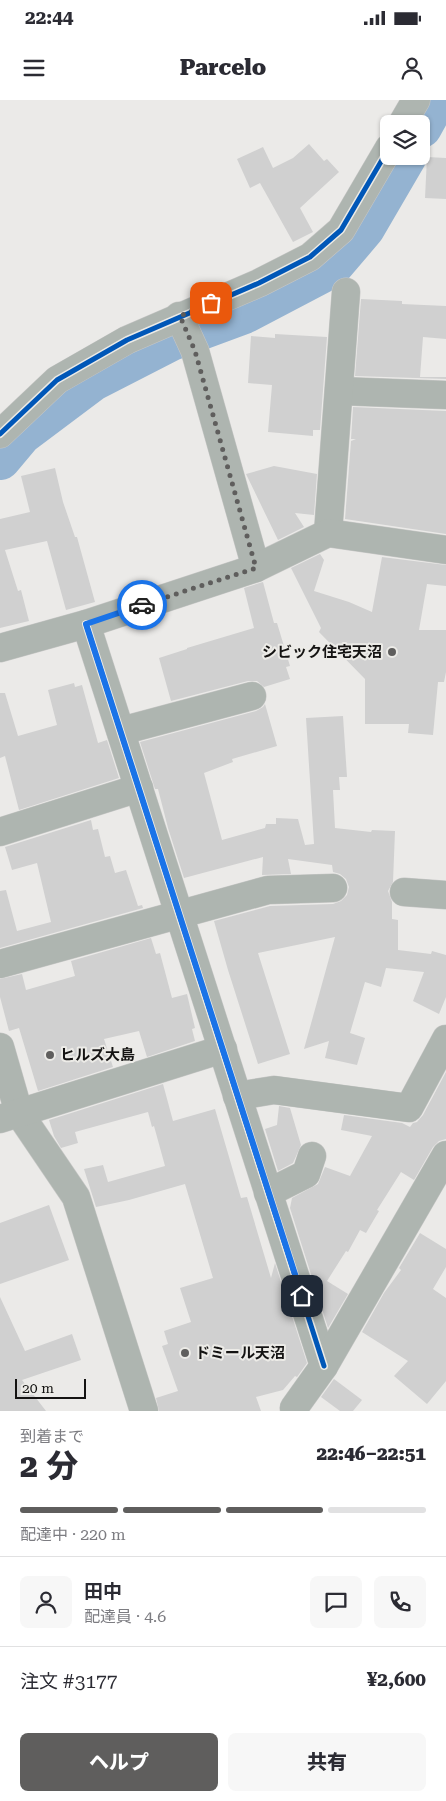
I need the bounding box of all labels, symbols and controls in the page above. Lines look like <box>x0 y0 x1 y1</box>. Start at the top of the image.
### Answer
text: 22:44 <box>25 6 74 29</box>
icon: menu <box>20 54 48 82</box>
icon: person <box>398 54 426 82</box>
text: Parcelo <box>180 55 266 80</box>
map controls <box>380 115 430 165</box>
button: layers <box>380 115 430 165</box>
pin <box>190 282 232 324</box>
icon: bag <box>197 289 225 317</box>
courier <box>117 580 167 630</box>
icon: car <box>128 591 156 619</box>
place label: シビック住宅天沼 <box>262 643 382 661</box>
marker: シビック住宅天沼 <box>386 646 398 658</box>
place label: ヒルズ大島 <box>60 1046 135 1064</box>
marker: ヒルズ大島 <box>44 1049 56 1061</box>
pin <box>281 1275 323 1317</box>
icon: home <box>288 1282 316 1310</box>
place label: ドミール天沼 <box>195 1344 285 1362</box>
marker: ドミール天沼 <box>179 1347 191 1359</box>
scale bar <box>15 1376 86 1399</box>
text: 20 m <box>22 1380 54 1396</box>
text: 到着まで <box>20 1427 84 1446</box>
text: 22:46–22:51 <box>317 1442 426 1465</box>
text: 2 分 <box>20 1447 78 1485</box>
text: 配達中 · 220 m <box>20 1525 126 1544</box>
button: person <box>20 1576 72 1628</box>
button: chat <box>310 1576 362 1628</box>
button: phone <box>374 1576 426 1628</box>
text: 田中 <box>84 1580 122 1603</box>
text: 配達員 · 4.6 <box>84 1607 166 1626</box>
text: ¥2,600 <box>367 1668 426 1691</box>
text: 注文 #3177 <box>20 1670 117 1693</box>
button: ヘルプ <box>20 1733 218 1791</box>
button: 共有 <box>228 1733 426 1791</box>

